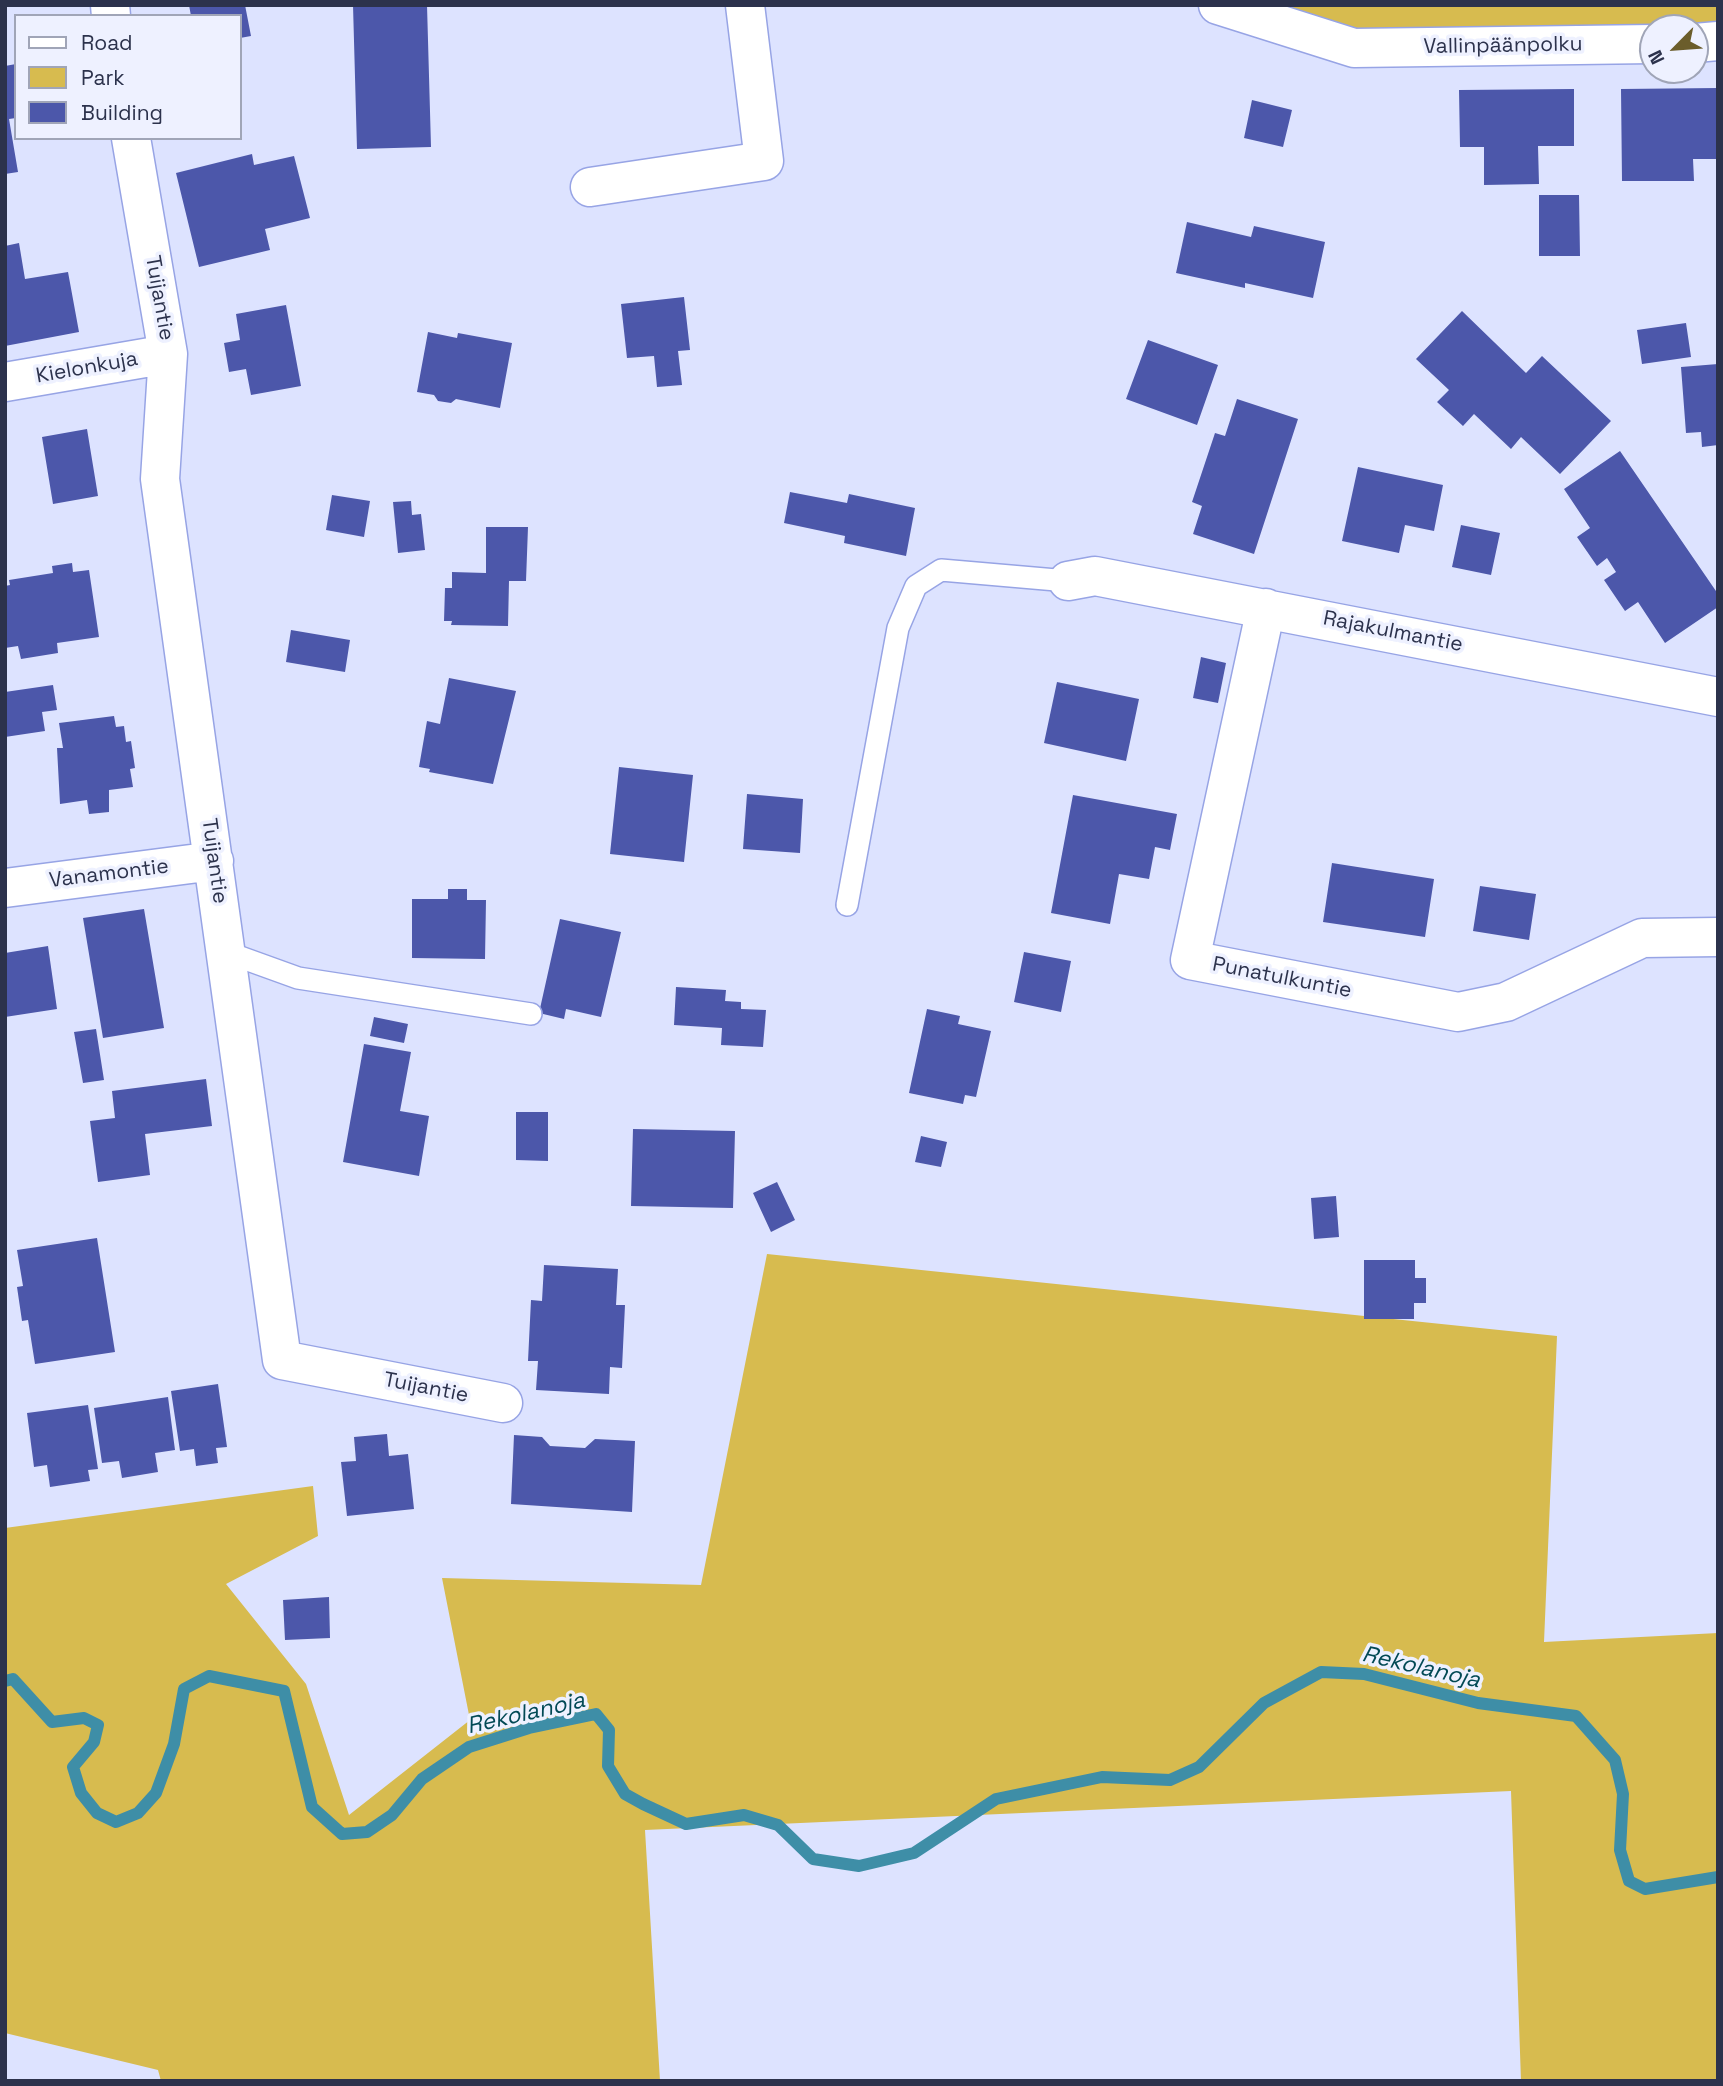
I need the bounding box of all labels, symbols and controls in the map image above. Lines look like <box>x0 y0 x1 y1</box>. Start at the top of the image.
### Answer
legend <box>14 14 242 140</box>
north arrow <box>1639 14 1709 84</box>
text: Road <box>81 29 133 56</box>
street label: Vallinpäänpolku <box>1423 32 1583 60</box>
text: N <box>1642 46 1670 68</box>
text: Park <box>81 64 125 91</box>
text: Building <box>81 99 163 126</box>
street label: Tuijantie <box>139 254 179 342</box>
street label: Kielonkuja <box>34 347 140 389</box>
street label: Rajakulmantie <box>1321 606 1465 658</box>
street label: Tuijantie <box>196 817 232 905</box>
street label: Vanamontie <box>48 854 170 894</box>
street label: Punatulkuntie <box>1210 952 1354 1004</box>
street label: Tuijantie <box>381 1367 471 1409</box>
water label: Rekolanoja <box>1359 1641 1483 1695</box>
water label: Rekolanoja <box>464 1687 588 1741</box>

